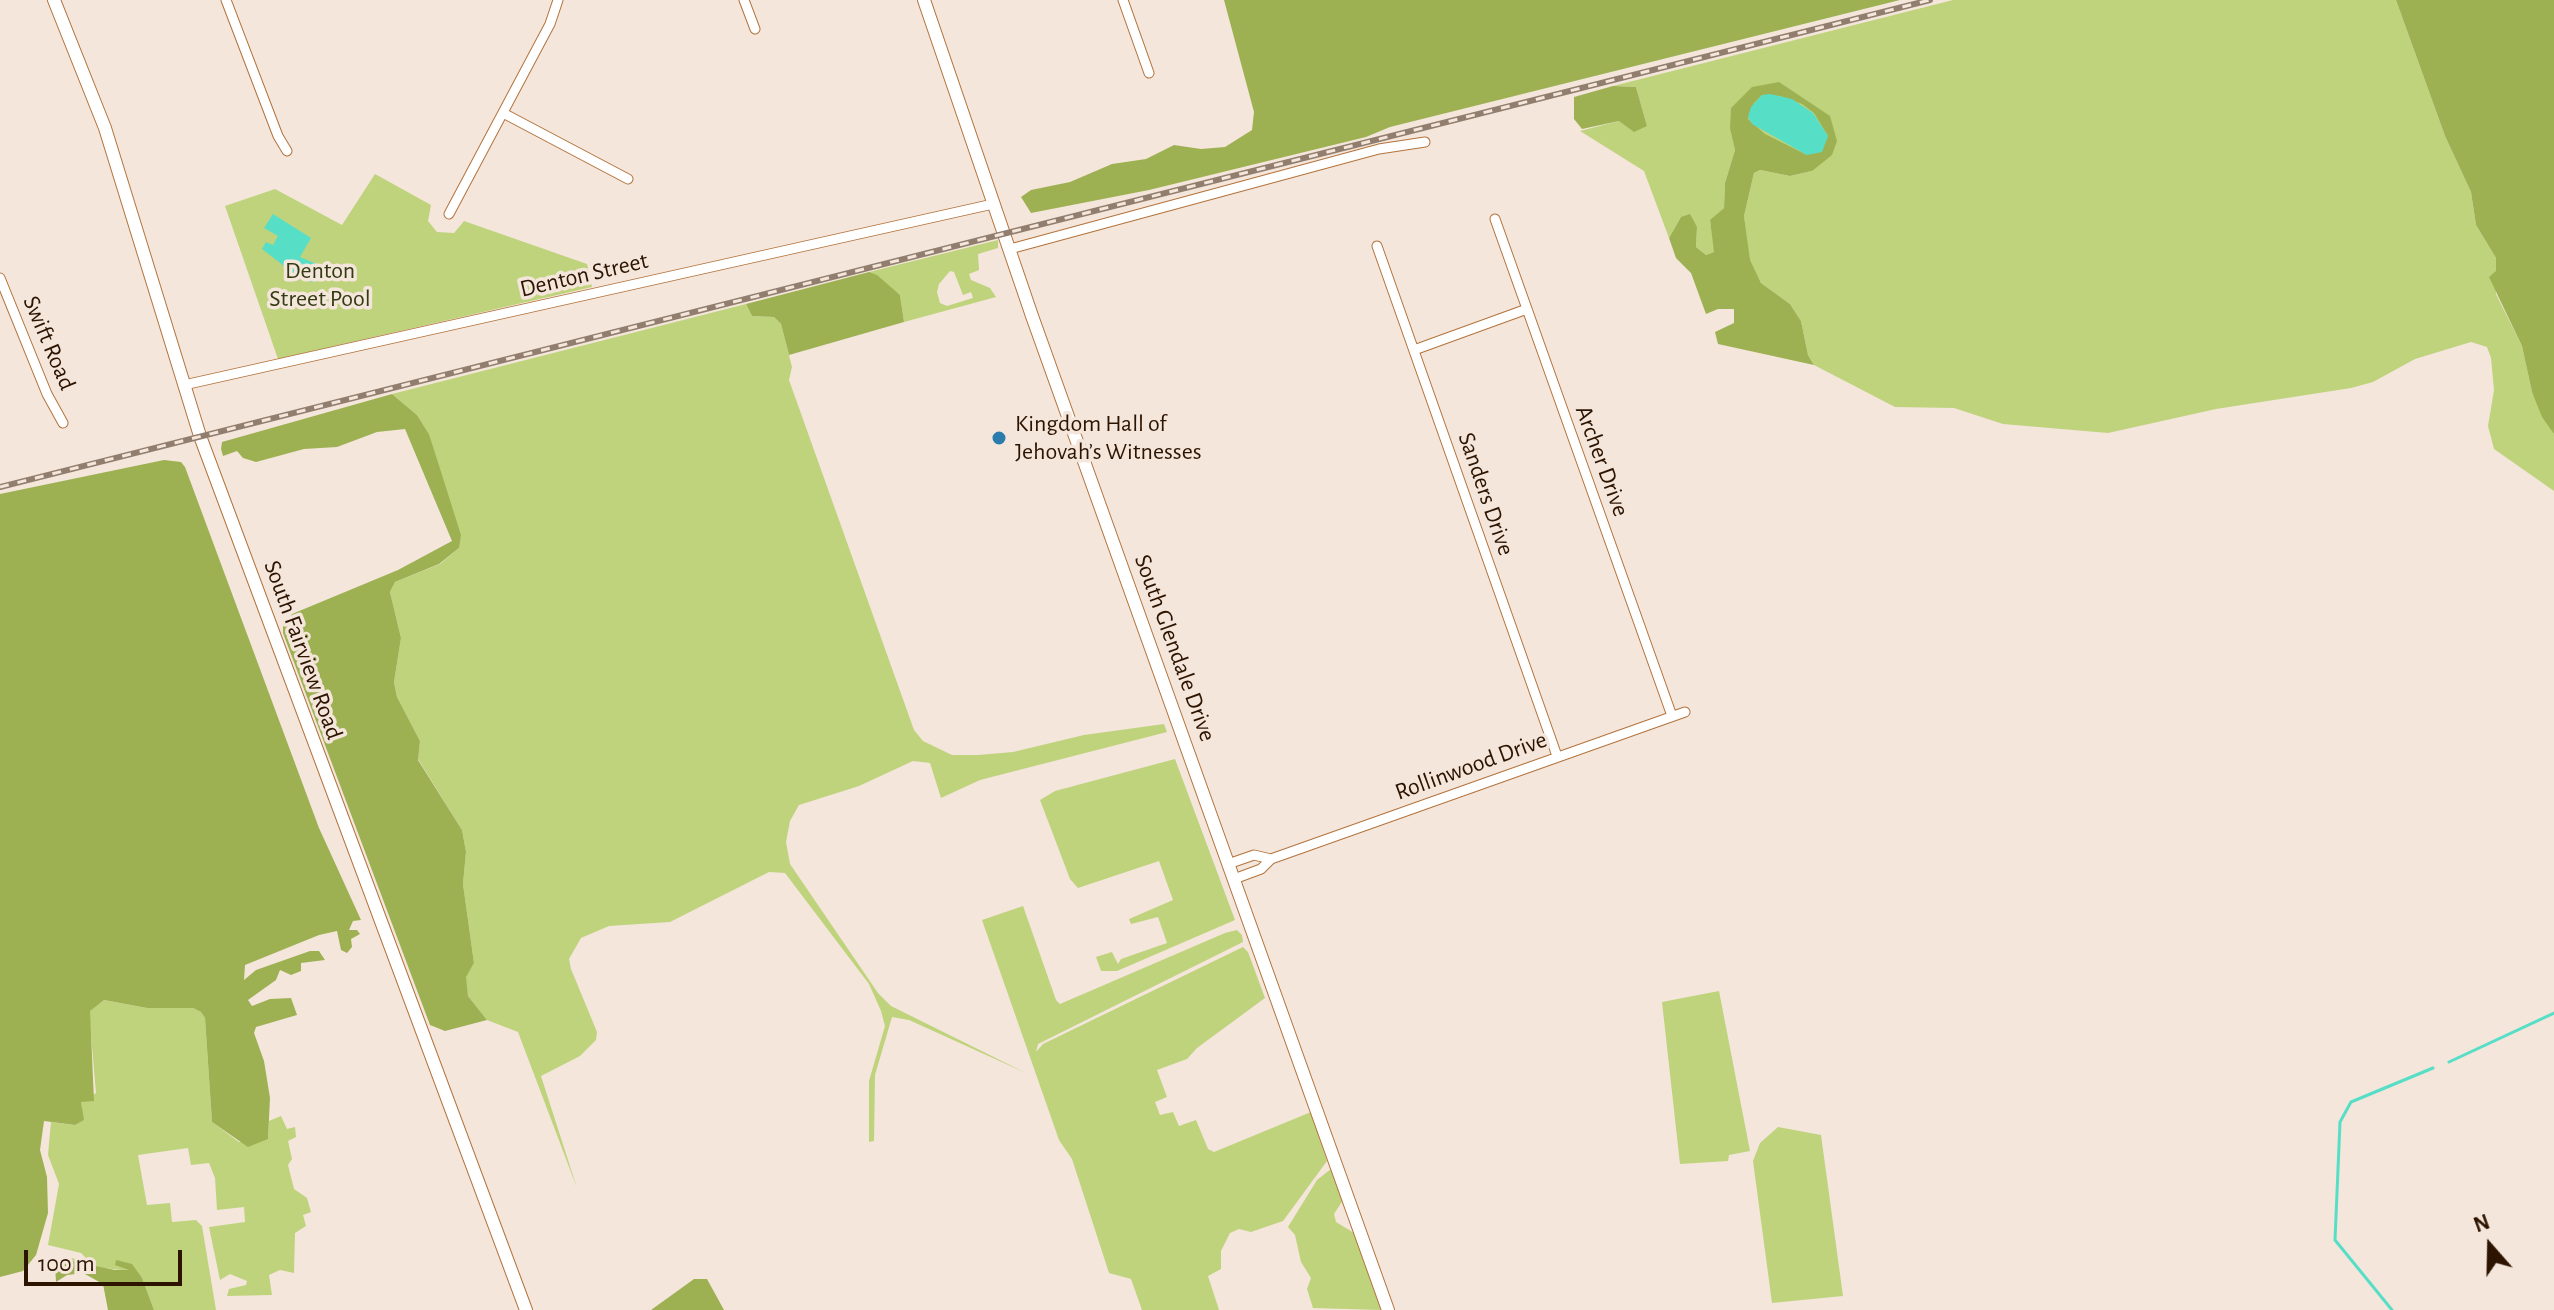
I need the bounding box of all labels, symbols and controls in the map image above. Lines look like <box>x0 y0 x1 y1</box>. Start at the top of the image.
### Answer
street label: Denton Street <box>517 246 651 304</box>
park label: Denton Street Pool <box>269 257 371 313</box>
street label: Swift Road <box>16 292 82 394</box>
street label: Archer Drive <box>1569 402 1635 520</box>
place label: Kingdom Hall of Jehovah’s Witnesses <box>1015 410 1202 466</box>
marker: Kingdom Hall of Jehovah’s Witnesses <box>990 429 1008 447</box>
street label: Sanders Drive <box>1452 429 1520 559</box>
street label: South Glendale Drive <box>1128 551 1222 745</box>
street label: South Fairview Road <box>257 556 349 744</box>
street label: Rollinwood Drive <box>1391 725 1551 807</box>
north arrow <box>2450 1206 2530 1286</box>
text: N <box>2471 1210 2493 1236</box>
scale bar <box>28 1234 186 1284</box>
text: 100 m <box>38 1252 95 1276</box>

